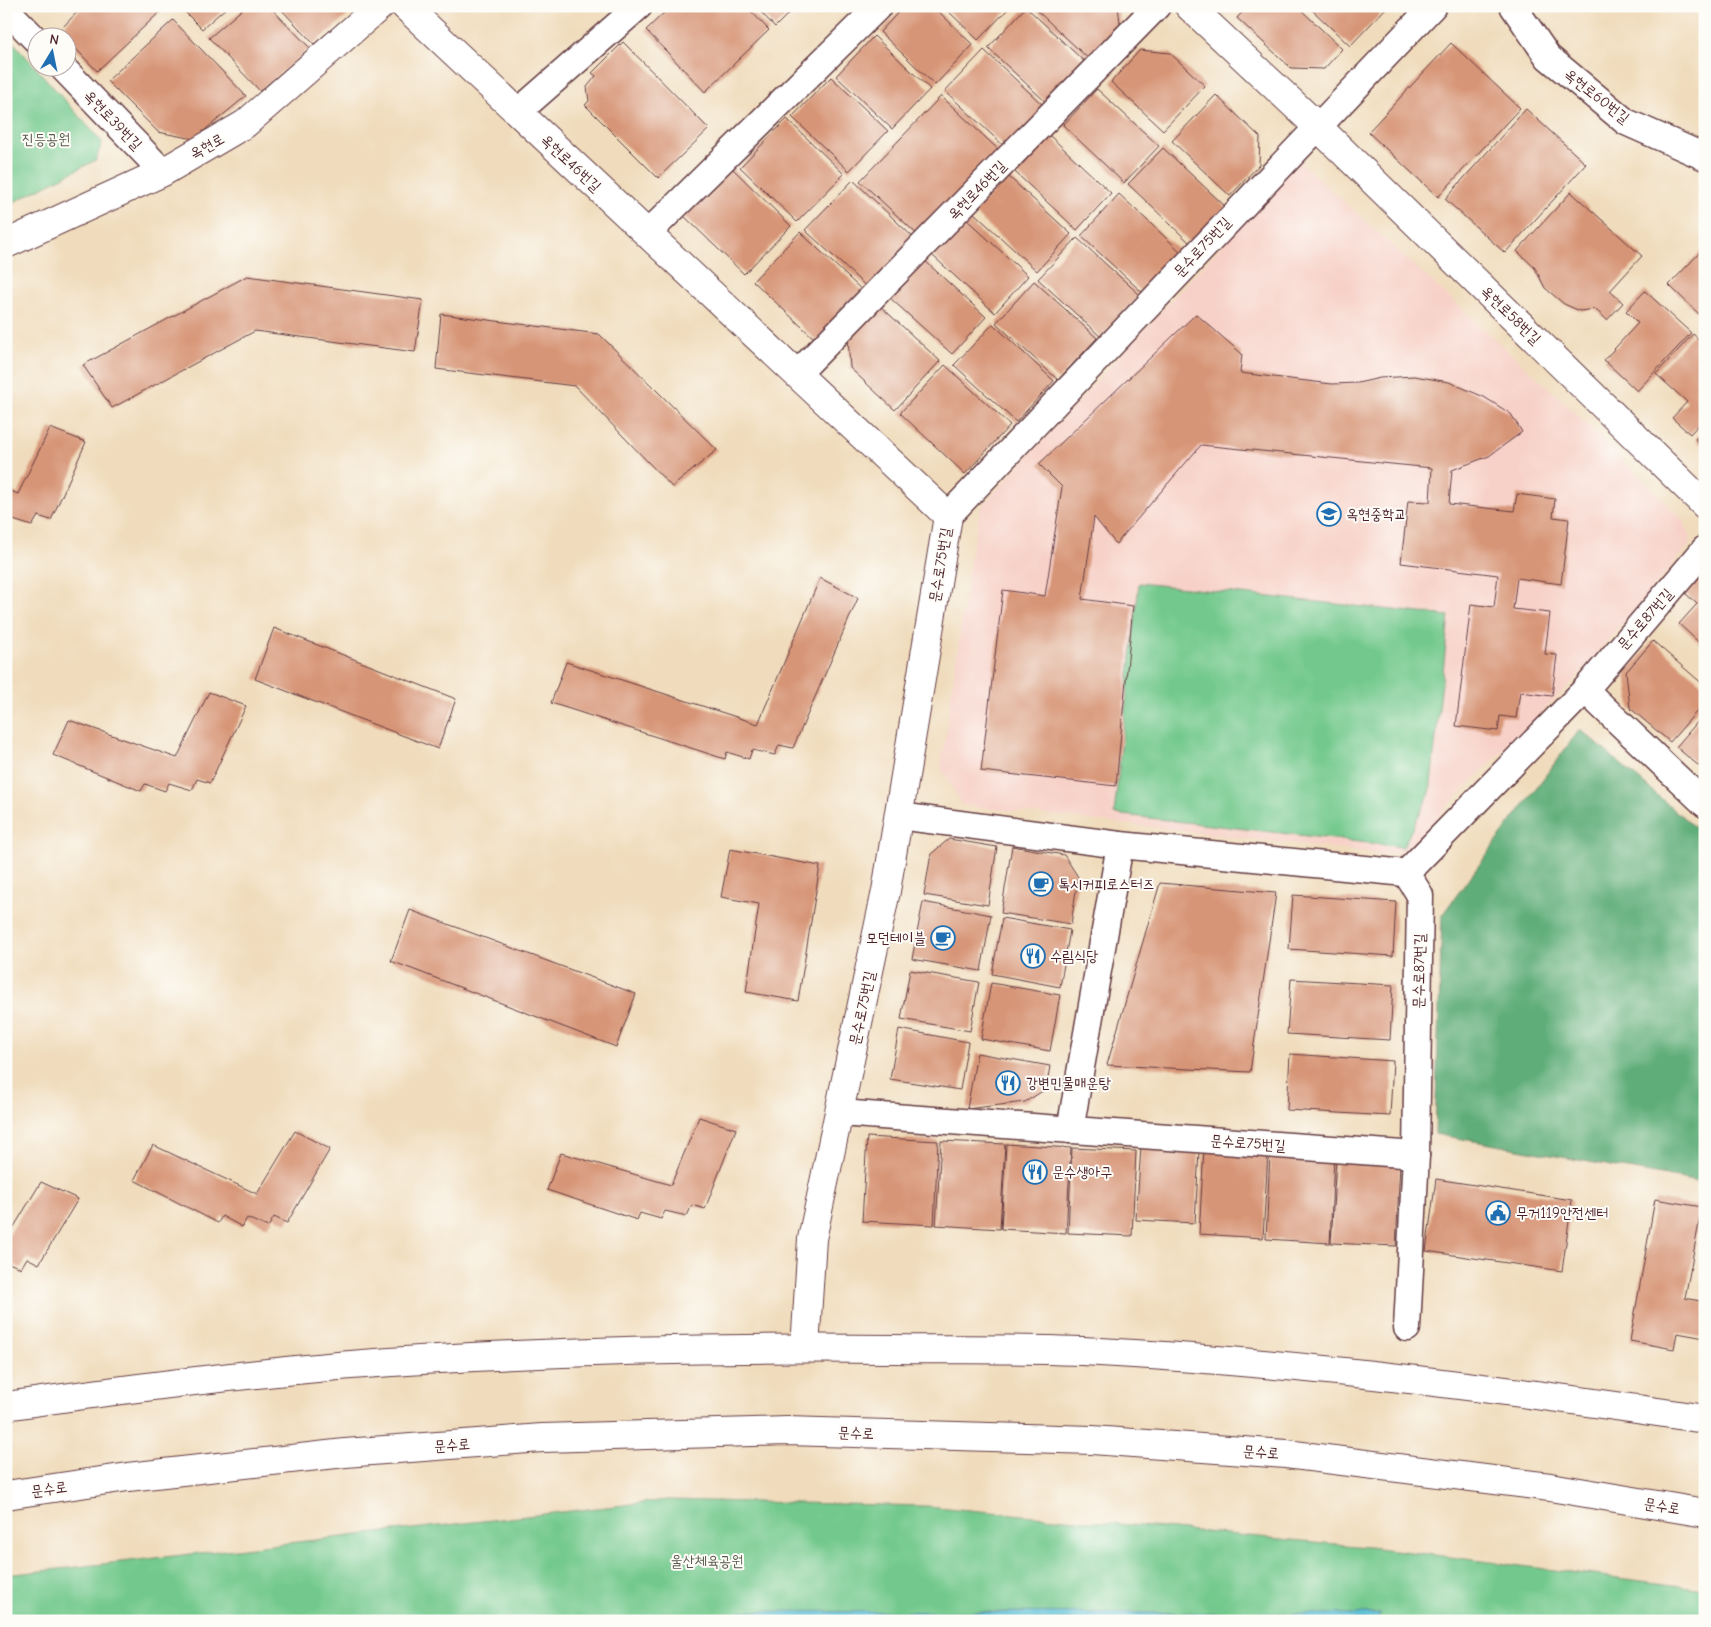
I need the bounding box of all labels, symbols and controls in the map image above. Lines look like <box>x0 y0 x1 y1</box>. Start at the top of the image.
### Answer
north arrow <box>28 28 78 78</box>
text: N <box>48 31 60 49</box>
street label: 옥현로60번길 <box>1561 65 1633 127</box>
street label: 옥현로39번길 <box>80 86 146 154</box>
street label: 옥현로 <box>187 129 227 163</box>
park label: 진등공원 <box>22 130 70 148</box>
street label: 옥현로46번길 <box>537 131 605 195</box>
street label: 옥현로46번길 <box>944 157 1010 223</box>
street label: 문수로75번길 <box>1170 213 1234 281</box>
street label: 옥현로58번길 <box>1477 282 1545 348</box>
school or university icon: 옥현중학교 <box>1316 501 1342 527</box>
place label: 옥현중학교 <box>1346 505 1406 523</box>
street label: 문수로75번길 <box>925 526 955 604</box>
street label: 문수로87번길 <box>1614 585 1676 653</box>
cafe icon: 톡시커피로스터즈 <box>1028 871 1054 897</box>
place label: 톡시커피로스터즈 <box>1058 875 1155 893</box>
cafe icon: 모던테이블 <box>930 925 956 951</box>
place label: 모던테이블 <box>866 929 926 947</box>
street label: 문수로87번길 <box>1409 933 1429 1009</box>
restaurant icon: 수림식당 <box>1020 943 1046 969</box>
place label: 수림식당 <box>1050 947 1098 965</box>
street label: 문수로75번길 <box>845 969 879 1047</box>
restaurant icon: 강변민물매운탕 <box>995 1070 1021 1096</box>
place label: 강변민물매운탕 <box>1026 1074 1111 1092</box>
street label: 문수로75번길 <box>1210 1131 1286 1155</box>
restaurant icon: 문수생아구 <box>1022 1159 1048 1185</box>
place label: 문수생아구 <box>1052 1163 1112 1181</box>
public building icon: 무거119안전센터 <box>1485 1200 1511 1226</box>
place label: 무거119안전센터 <box>1516 1204 1608 1222</box>
street label: 문수로 <box>838 1423 874 1443</box>
street label: 문수로 <box>433 1435 471 1455</box>
street label: 문수로 <box>1242 1442 1280 1462</box>
street label: 문수로 <box>30 1478 68 1500</box>
street label: 문수로 <box>1643 1494 1681 1518</box>
park label: 울산체육공원 <box>671 1552 743 1570</box>

